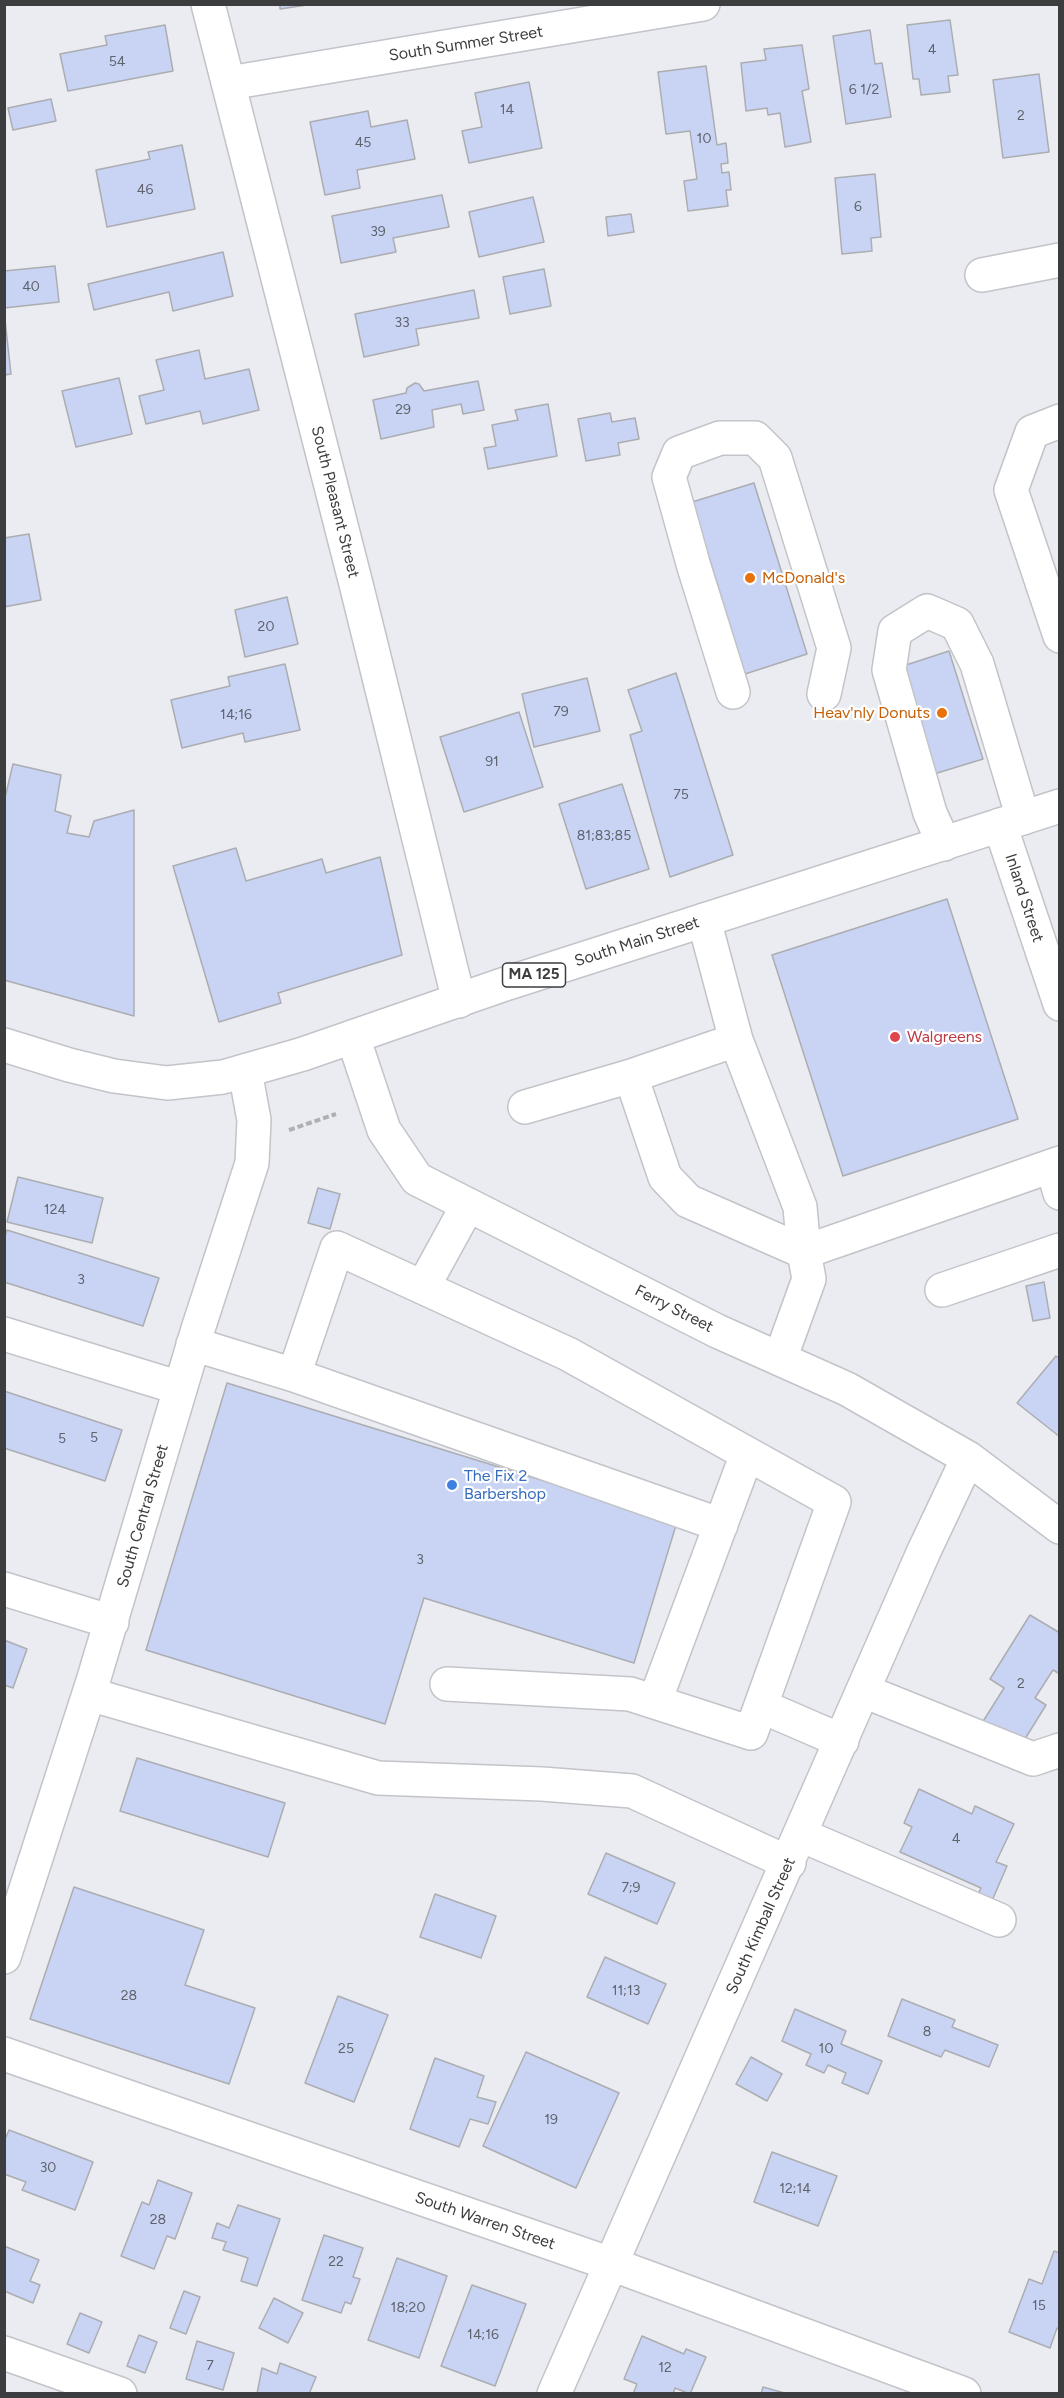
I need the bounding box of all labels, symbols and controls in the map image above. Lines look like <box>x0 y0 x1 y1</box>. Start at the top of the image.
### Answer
street label: South Summer Street <box>388 22 544 66</box>
house number: 4 <box>928 42 936 58</box>
house number: 54 <box>109 54 125 70</box>
house number: 6 1/2 <box>849 82 879 98</box>
house number: 14 <box>500 102 514 118</box>
house number: 2 <box>1017 108 1025 124</box>
house number: 10 <box>697 131 711 147</box>
house number: 45 <box>355 135 371 151</box>
house number: 46 <box>137 182 153 198</box>
house number: 6 <box>854 199 862 215</box>
house number: 39 <box>370 224 386 240</box>
house number: 40 <box>22 279 40 295</box>
house number: 33 <box>394 315 410 331</box>
house number: 29 <box>395 402 411 418</box>
street label: South Pleasant Street <box>307 424 363 580</box>
place label: McDonald's <box>762 568 845 588</box>
marker: McDonald's <box>743 571 757 585</box>
house number: 20 <box>258 619 274 635</box>
place label: Heav'nly Donuts <box>813 703 930 723</box>
house number: 79 <box>553 704 569 720</box>
marker: Heav'nly Donuts <box>935 706 949 720</box>
house number: 14;16 <box>220 707 252 723</box>
house number: 91 <box>485 754 499 770</box>
house number: 75 <box>673 787 689 803</box>
house number: 81;83;85 <box>577 828 631 844</box>
street label: Inland Street <box>1001 851 1047 945</box>
street label: South Main Street <box>572 913 702 971</box>
road number: MA 125 <box>502 963 566 987</box>
place label: Walgreens <box>907 1027 982 1047</box>
marker: Walgreens <box>888 1030 902 1044</box>
house number: 124 <box>44 1202 66 1218</box>
house number: 3 <box>77 1272 85 1288</box>
street label: Ferry Street <box>632 1281 716 1337</box>
house number: 5 <box>90 1430 98 1446</box>
house number: 5 <box>58 1431 66 1447</box>
street label: South Central Street <box>113 1442 173 1590</box>
place label: The Fix 2 Barbershop <box>464 1466 546 1504</box>
marker: The Fix 2 Barbershop <box>445 1478 459 1492</box>
house number: 3 <box>416 1552 424 1568</box>
house number: 2 <box>1017 1676 1025 1692</box>
house number: 4 <box>952 1831 960 1847</box>
street label: South Kimball Street <box>722 1855 800 1997</box>
house number: 7;9 <box>621 1880 641 1896</box>
house number: 11;13 <box>612 1983 640 1999</box>
house number: 28 <box>121 1988 137 2004</box>
house number: 8 <box>923 2024 931 2040</box>
house number: 25 <box>338 2041 354 2057</box>
house number: 10 <box>819 2041 833 2057</box>
house number: 19 <box>544 2112 558 2128</box>
house number: 30 <box>40 2160 56 2176</box>
house number: 12;14 <box>779 2181 811 2197</box>
street label: South Warren Street <box>412 2188 558 2254</box>
house number: 28 <box>150 2212 166 2228</box>
house number: 22 <box>328 2254 344 2270</box>
house number: 15 <box>1032 2298 1046 2314</box>
house number: 18;20 <box>391 2300 425 2316</box>
house number: 14;16 <box>467 2327 499 2343</box>
house number: 7 <box>206 2358 214 2374</box>
house number: 12 <box>658 2360 672 2376</box>

